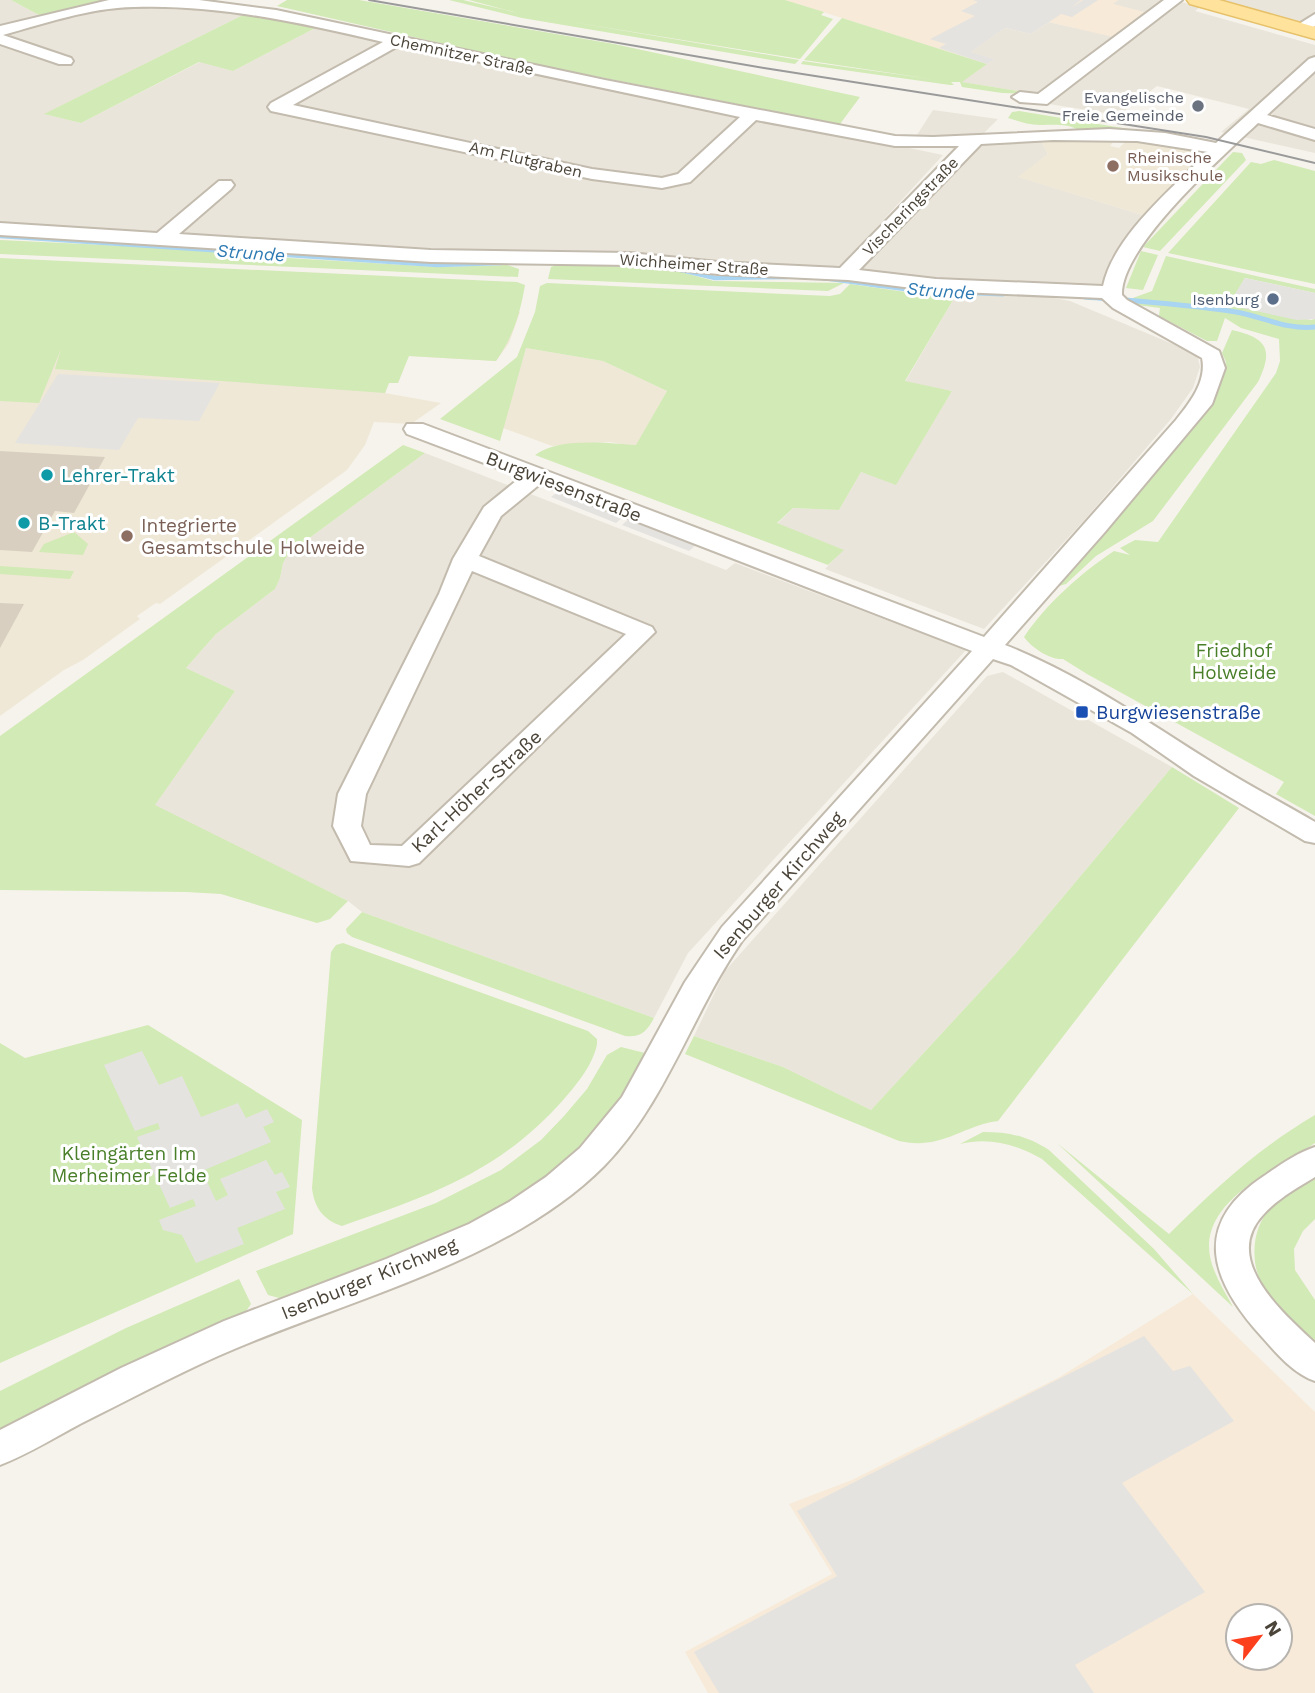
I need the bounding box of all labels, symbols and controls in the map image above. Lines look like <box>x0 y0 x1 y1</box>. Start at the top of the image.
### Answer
street label: Chemnitzer Straße <box>388 30 536 79</box>
place label: Evangelische Freie Gemeinde <box>1062 88 1184 125</box>
marker: Evangelische Freie Gemeinde <box>1190 98 1206 114</box>
street label: Am Flutgraben <box>467 137 584 182</box>
place label: Rheinische Musikschule <box>1127 148 1223 185</box>
street label: Vischeringstraße <box>858 153 962 260</box>
marker: Rheinische Musikschule <box>1105 158 1121 174</box>
water label: Strunde <box>216 240 286 265</box>
street label: Wichheimer Straße <box>619 250 769 279</box>
water label: Strunde <box>906 278 976 303</box>
place label: Isenburg <box>1192 290 1259 309</box>
marker: Isenburg <box>1265 291 1281 307</box>
street label: Burgwiesenstraße <box>483 446 645 527</box>
place label: Lehrer-Trakt <box>61 464 175 487</box>
marker: Lehrer-Trakt <box>39 467 55 483</box>
place label: B-Trakt <box>38 512 106 535</box>
place label: Integrierte Gesamtschule Holweide <box>141 514 365 559</box>
marker: B-Trakt <box>16 515 32 531</box>
marker: Integrierte Gesamtschule Holweide <box>119 528 135 544</box>
park label: Friedhof Holweide <box>1191 639 1277 684</box>
place label: Burgwiesenstraße <box>1096 701 1261 724</box>
marker: Burgwiesenstraße <box>1074 704 1090 720</box>
street label: Karl-Höher-Straße <box>406 725 546 858</box>
street label: Isenburger Kirchweg <box>708 806 849 964</box>
park label: Kleingärten Im Merheimer Felde <box>51 1142 207 1187</box>
street label: Isenburger Kirchweg <box>278 1232 461 1324</box>
north arrow <box>1224 1602 1294 1672</box>
text: N <box>1260 1617 1287 1640</box>

